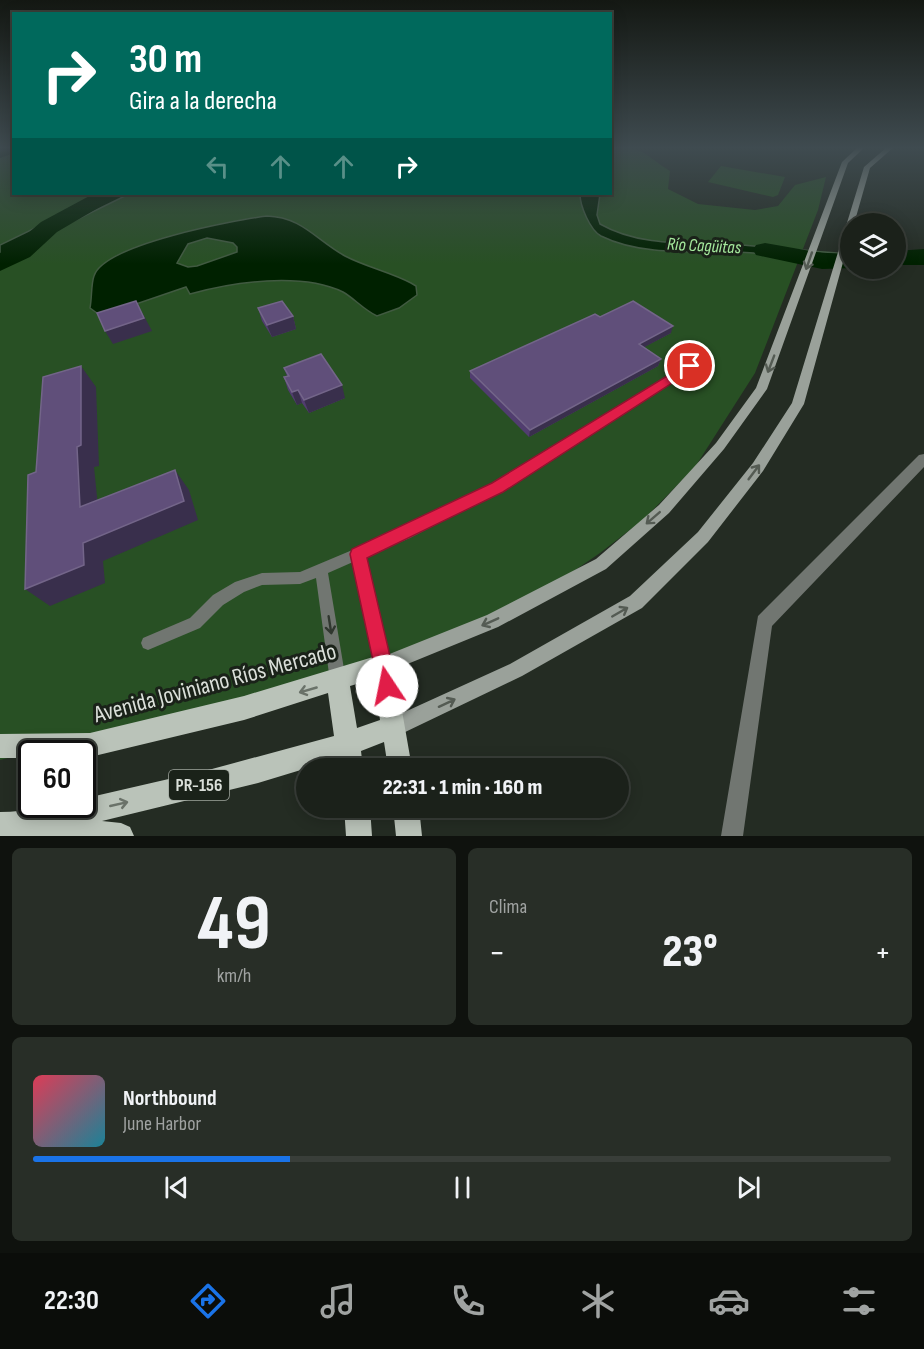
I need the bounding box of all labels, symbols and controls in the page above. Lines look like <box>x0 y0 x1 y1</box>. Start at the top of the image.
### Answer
text: 30 m <box>129 34 202 85</box>
icon: right <box>30 36 108 114</box>
text: Gira a la derecha <box>129 85 277 117</box>
icon: left <box>201 150 234 183</box>
icon: ahead <box>264 150 297 183</box>
icon: ahead <box>327 150 360 183</box>
icon: right <box>390 150 423 183</box>
map controls <box>840 213 906 279</box>
button: layers <box>840 213 906 279</box>
water label: Río Cagüitas <box>666 234 742 258</box>
one-way arrow <box>802 251 813 270</box>
pin <box>664 340 715 391</box>
icon: arrive <box>673 349 706 382</box>
one-way arrow <box>764 354 775 373</box>
one-way arrow <box>747 464 760 480</box>
one-way arrow <box>646 511 661 525</box>
one-way arrow <box>611 605 628 617</box>
one-way arrow <box>324 614 335 634</box>
one-way arrow <box>481 616 499 628</box>
street label: Avenida Joviniano Ríos Mercado <box>90 637 339 730</box>
position arrow <box>355 654 419 718</box>
one-way arrow <box>299 685 318 696</box>
one-way arrow <box>438 696 456 708</box>
speed limit sign: 60 <box>18 740 96 818</box>
road number: PR-156 <box>169 770 229 800</box>
text: 22:31 · 1 min · 160 m <box>383 774 542 801</box>
one-way arrow <box>109 797 128 809</box>
text: 49 <box>197 878 271 971</box>
text: Clima <box>489 895 527 919</box>
text: 23° <box>662 925 718 980</box>
text: − <box>489 933 505 973</box>
text: + <box>875 933 891 973</box>
text: km/h <box>217 964 251 988</box>
text: Northbound <box>123 1085 217 1112</box>
text: June Harbor <box>123 1112 201 1136</box>
icon: previous <box>160 1171 193 1204</box>
icon: pause <box>446 1171 479 1204</box>
icon: next <box>732 1171 765 1204</box>
icon: directions <box>187 1280 229 1322</box>
icon: music <box>317 1280 359 1322</box>
icon: phone <box>447 1280 489 1322</box>
icon: climate <box>577 1280 619 1322</box>
icon: car <box>708 1280 750 1322</box>
icon: filters <box>838 1280 880 1322</box>
text: 22:30 <box>44 1285 99 1317</box>

